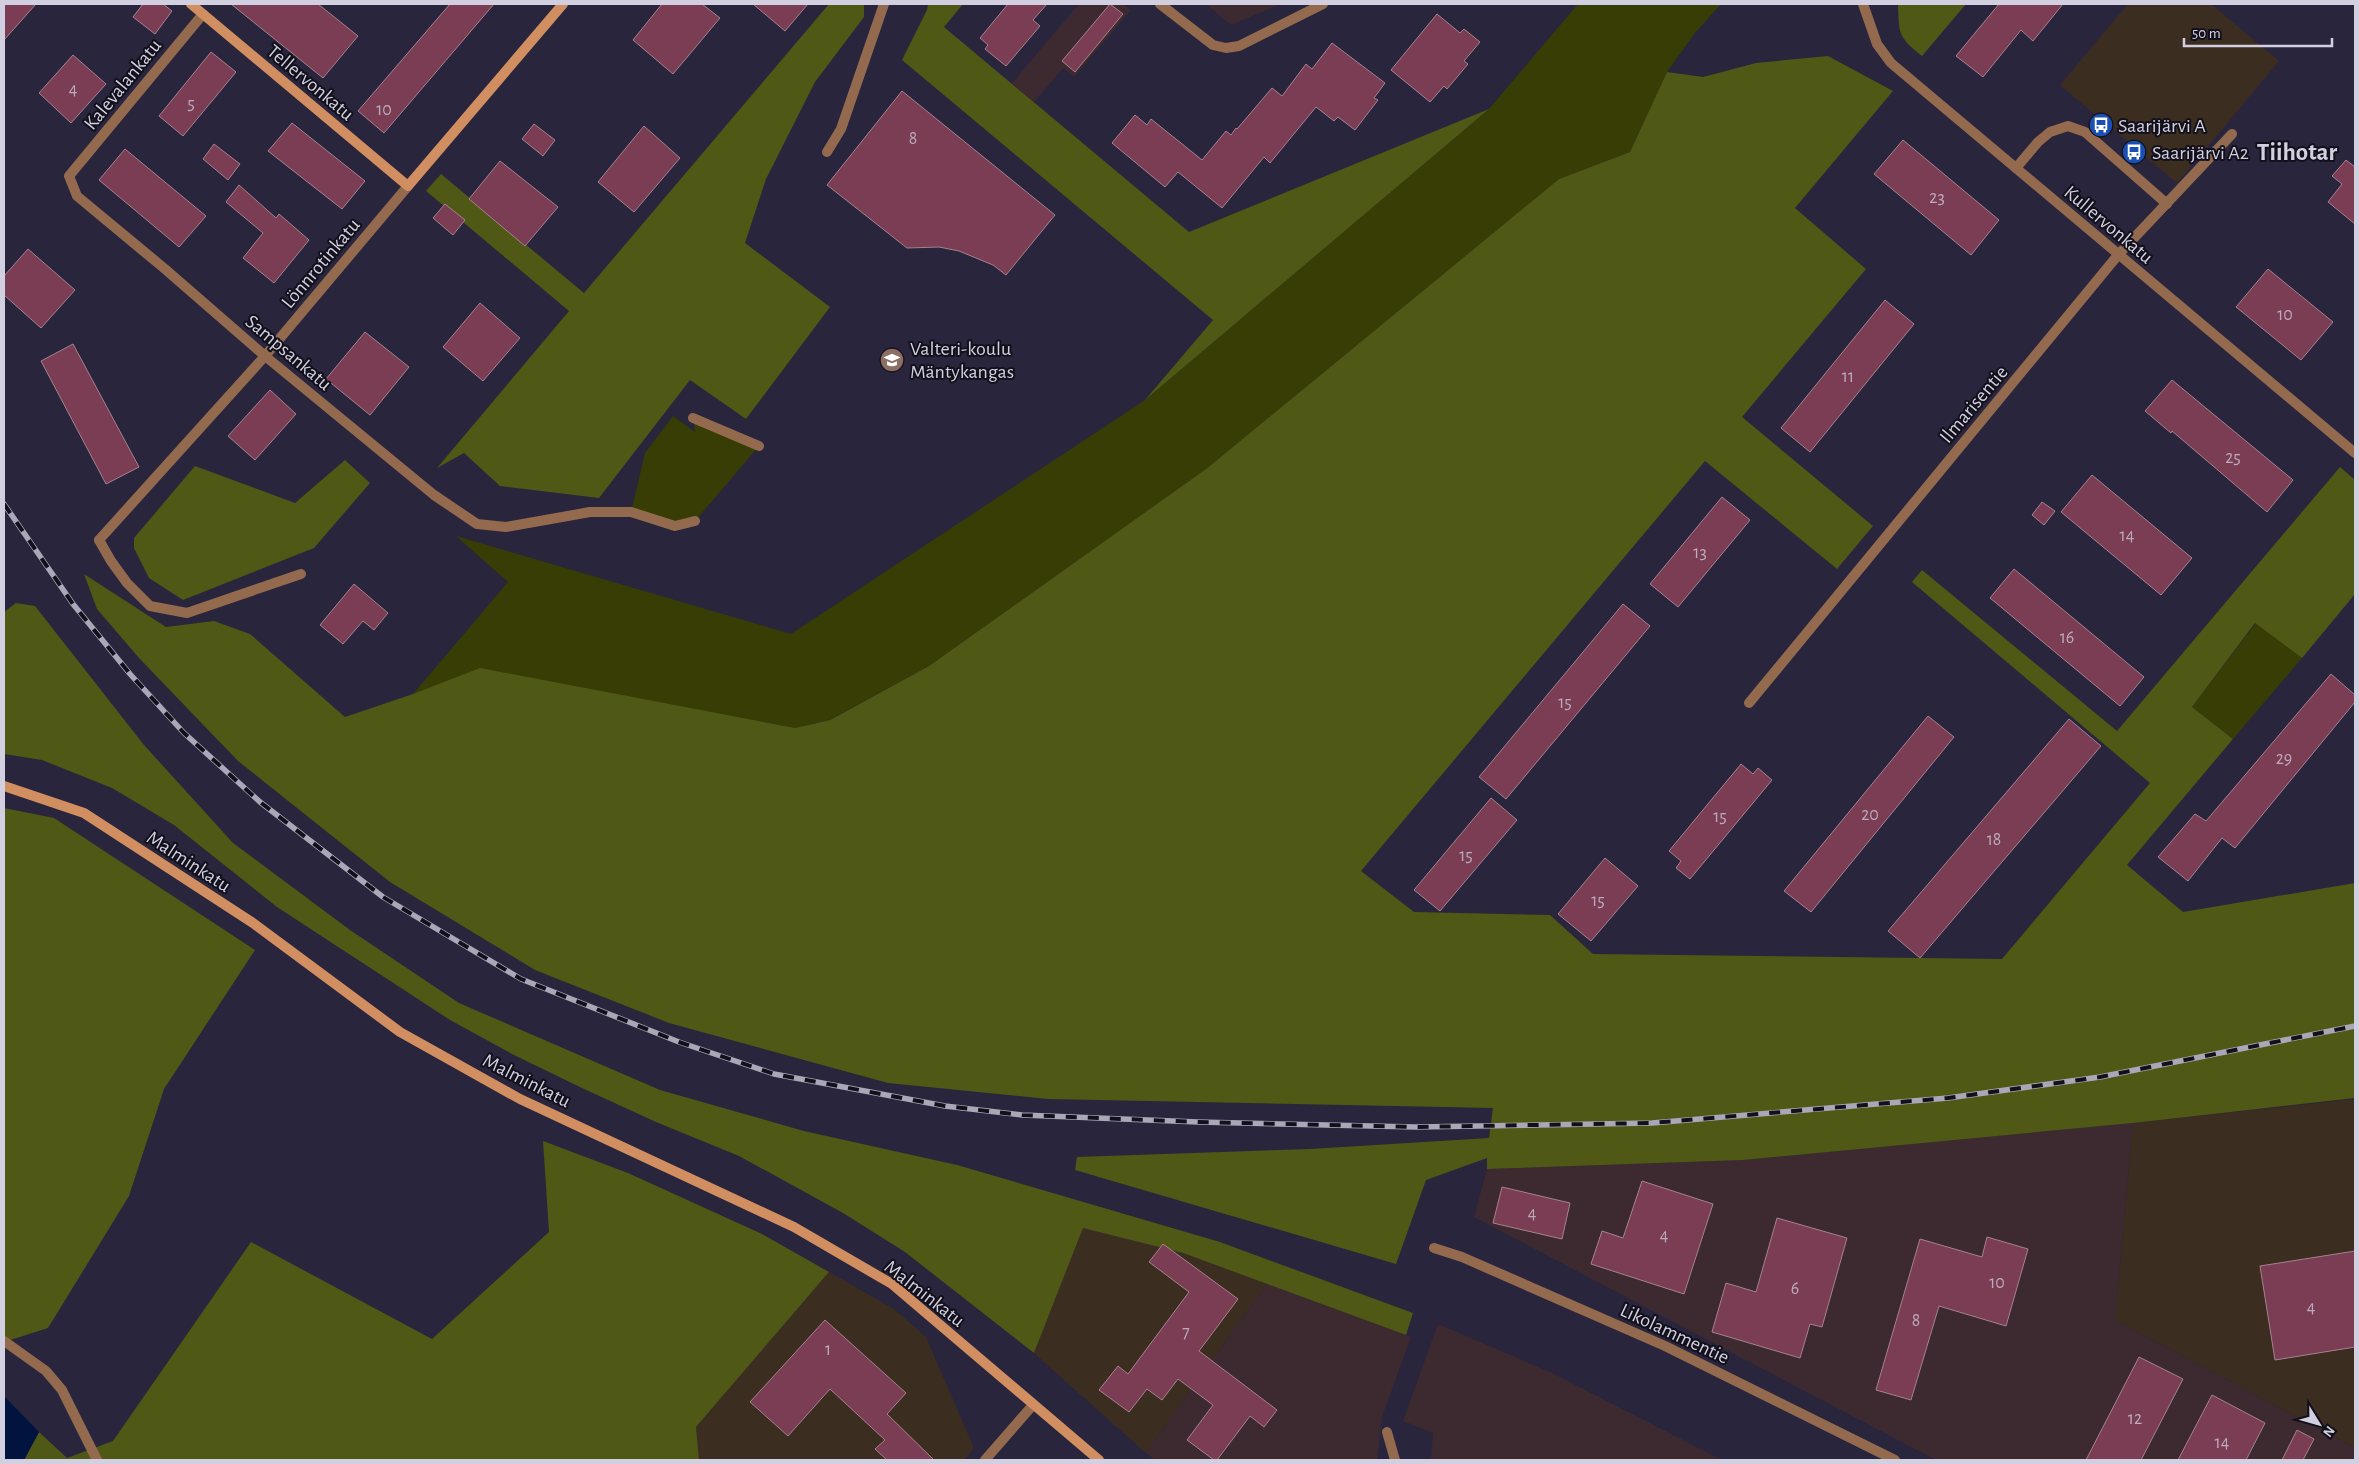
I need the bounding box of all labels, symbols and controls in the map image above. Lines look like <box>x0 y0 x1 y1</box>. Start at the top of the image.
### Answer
scale bar <box>2184 15 2332 47</box>
text: 50 m <box>2192 26 2221 41</box>
street label: Kalevalankatu <box>80 35 165 134</box>
street label: Tellervonkatu <box>263 41 357 125</box>
house number: 4 <box>69 81 78 99</box>
house number: 5 <box>187 95 195 113</box>
house number: 10 <box>376 101 392 119</box>
bus stop icon: Saarijärvi A <box>2088 112 2114 138</box>
place label: Saarijärvi A <box>2118 116 2206 136</box>
house number: 8 <box>909 130 917 148</box>
bus stop icon: Saarijärvi A2 <box>2121 139 2147 165</box>
district label: Tiihotar <box>2257 140 2337 165</box>
place label: Saarijärvi A2 <box>2152 143 2249 163</box>
street label: Kullervonkatu <box>2060 182 2157 268</box>
house number: 23 <box>1929 189 1945 207</box>
street label: Lönnrotinkatu <box>278 215 364 312</box>
house number: 10 <box>2277 306 2293 324</box>
street label: Sampsankatu <box>241 311 335 394</box>
place label: Valteri-koulu Mäntykangas <box>910 339 1014 382</box>
school or university icon: Valteri-koulu Mäntykangas <box>879 347 905 373</box>
street label: Ilmarisentie <box>1936 362 2012 447</box>
house number: 11 <box>1842 368 1854 386</box>
house number: 25 <box>2225 449 2241 467</box>
house number: 14 <box>2120 527 2135 545</box>
house number: 13 <box>1693 544 1707 562</box>
house number: 16 <box>2060 629 2074 647</box>
house number: 15 <box>1558 694 1572 712</box>
house number: 29 <box>2276 750 2292 768</box>
house number: 20 <box>1861 806 1879 824</box>
house number: 15 <box>1713 808 1727 826</box>
street label: Malminkatu <box>143 827 234 896</box>
house number: 18 <box>1987 831 2001 849</box>
house number: 15 <box>1459 847 1473 865</box>
house number: 15 <box>1591 892 1605 910</box>
street label: Malminkatu <box>479 1050 574 1111</box>
house number: 4 <box>1528 1205 1537 1223</box>
house number: 4 <box>1660 1227 1669 1245</box>
street label: Malminkatu <box>881 1257 968 1331</box>
house number: 10 <box>1989 1274 2005 1292</box>
house number: 6 <box>1791 1280 1799 1298</box>
house number: 4 <box>2307 1299 2316 1317</box>
street label: Likolammentie <box>1617 1300 1732 1368</box>
house number: 8 <box>1912 1312 1920 1330</box>
house number: 7 <box>1182 1324 1190 1342</box>
house number: 1 <box>825 1341 831 1359</box>
north arrow <box>2294 1399 2344 1449</box>
house number: 12 <box>2128 1410 2142 1428</box>
text: N <box>2320 1423 2337 1439</box>
house number: 14 <box>2215 1434 2230 1452</box>

